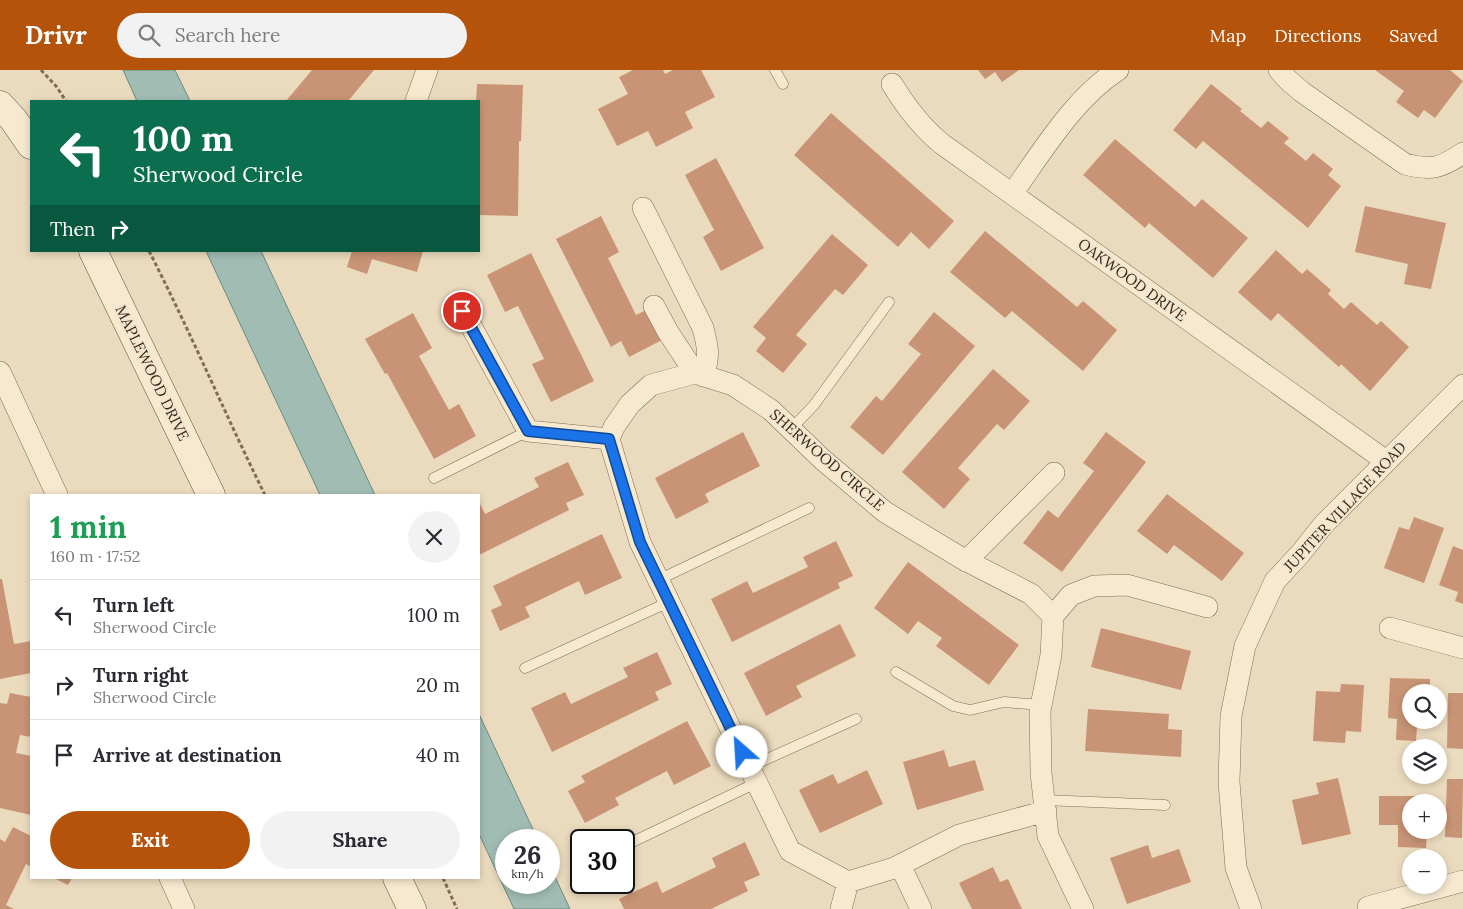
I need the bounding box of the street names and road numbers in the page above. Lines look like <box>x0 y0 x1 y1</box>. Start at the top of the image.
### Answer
street label: OAKWOOD DRIVE <box>1074 234 1190 325</box>
street label: MAPLEWOOD DRIVE <box>111 302 193 444</box>
street label: SHERWOOD CIRCLE <box>766 405 889 515</box>
street label: JUPITER VILLAGE ROAD <box>1279 438 1410 577</box>

